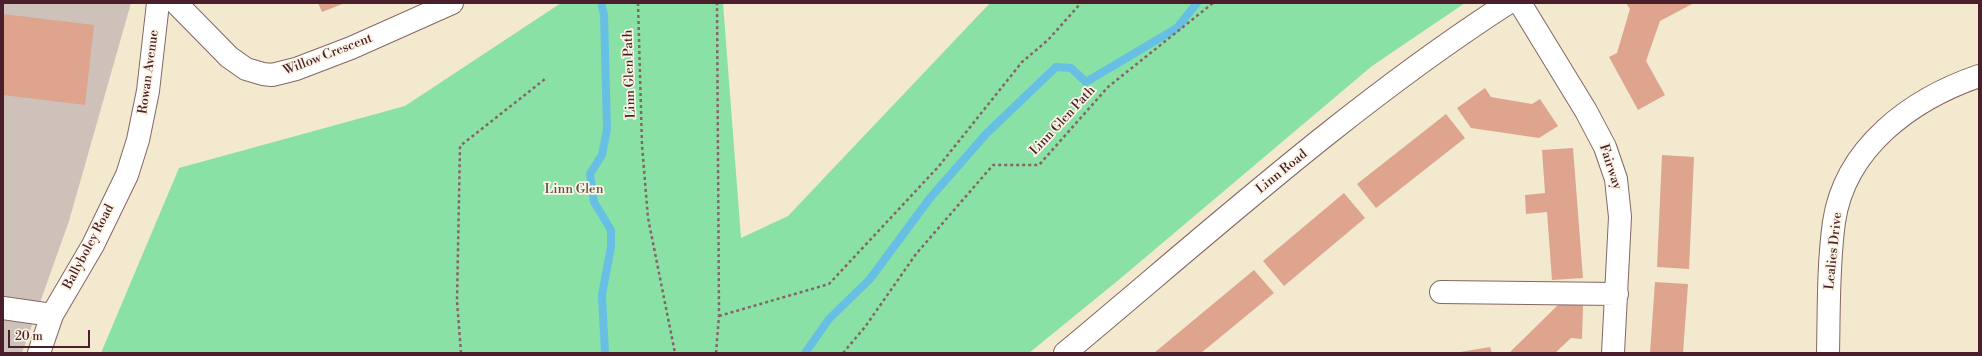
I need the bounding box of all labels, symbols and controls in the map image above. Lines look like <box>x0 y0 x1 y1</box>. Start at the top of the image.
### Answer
street label: Rowan Avenue <box>135 29 163 115</box>
street label: Linn Glen Path <box>621 29 639 119</box>
street label: Willow Crescent <box>281 31 375 79</box>
street label: Linn Glen Path <box>1027 83 1099 159</box>
street label: Fairway <box>1595 142 1625 192</box>
street label: Linn Road <box>1253 147 1311 197</box>
park label: Linn Glen <box>545 182 603 198</box>
street label: Ballyboley Road <box>60 202 118 292</box>
street label: Lealies Drive <box>1822 211 1846 291</box>
scale bar <box>10 322 92 348</box>
text: 20 m <box>15 329 43 344</box>

